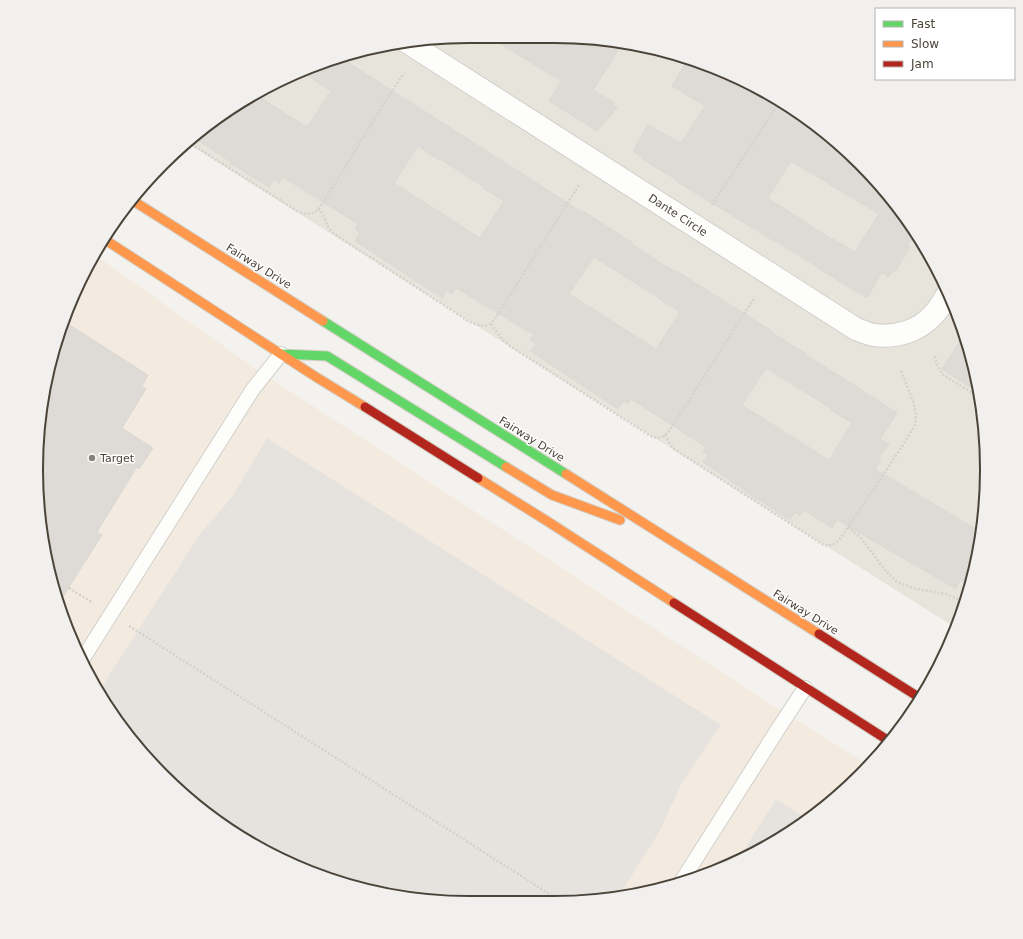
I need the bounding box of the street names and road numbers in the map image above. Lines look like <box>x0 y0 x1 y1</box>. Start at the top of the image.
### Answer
street label: Dante Circle <box>646 192 710 239</box>
street label: Fairway Drive <box>224 241 294 292</box>
street label: Fairway Drive <box>497 414 567 465</box>
street label: Fairway Drive <box>771 587 841 638</box>

